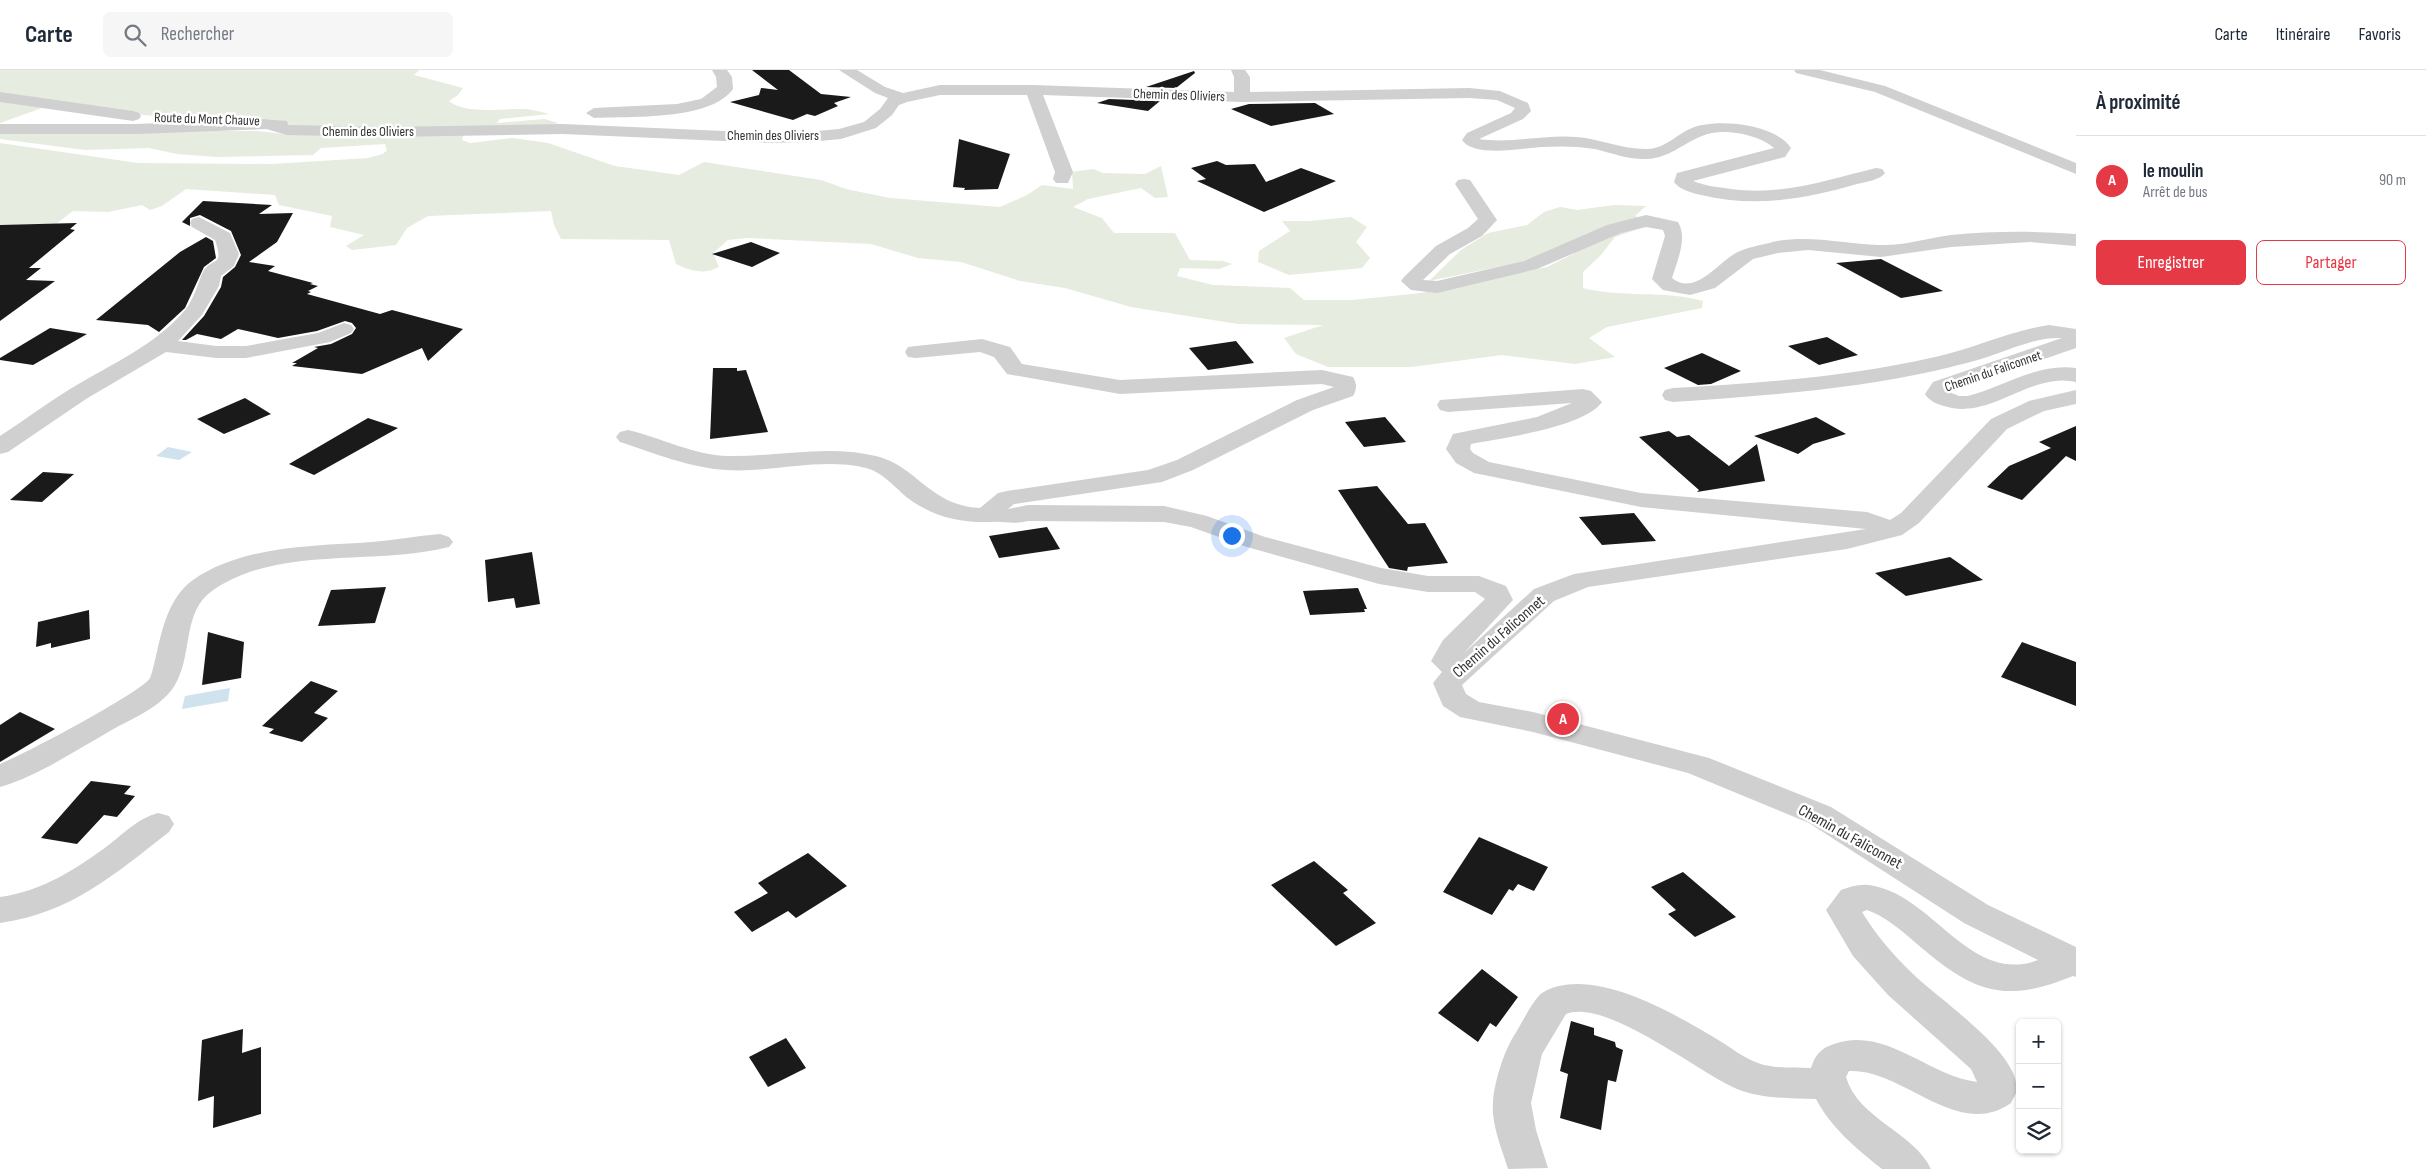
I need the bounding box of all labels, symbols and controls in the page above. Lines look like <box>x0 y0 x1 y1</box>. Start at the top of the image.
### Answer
search box <box>103 12 453 57</box>
text: Carte <box>25 20 73 49</box>
icon: search <box>121 21 149 49</box>
text: Rechercher <box>161 23 234 46</box>
text: Carte <box>2214 24 2248 45</box>
text: Itinéraire <box>2276 24 2330 45</box>
text: Favoris <box>2358 24 2401 45</box>
street label: Chemin des Oliviers <box>1133 85 1225 105</box>
text: À proximité <box>2096 90 2181 115</box>
street label: Route du Mont Chauve <box>154 109 260 129</box>
street label: Chemin des Oliviers <box>322 123 414 140</box>
street label: Chemin des Oliviers <box>727 127 819 144</box>
text: le moulin <box>2143 160 2204 183</box>
text: A <box>2108 171 2116 190</box>
text: 90 m <box>2379 171 2406 190</box>
text: Arrêt de bus <box>2143 183 2208 202</box>
button: Enregistrer <box>2096 240 2246 285</box>
button: Partager <box>2256 240 2406 285</box>
street label: Chemin du Faliconnet <box>1942 346 2044 396</box>
your location <box>1219 523 1245 549</box>
street label: Chemin du Faliconnet <box>1449 592 1549 682</box>
pin: A <box>1547 700 1579 738</box>
street label: Chemin du Faliconnet <box>1795 801 1905 873</box>
map controls <box>2016 1019 2061 1154</box>
button: + <box>2016 1019 2061 1064</box>
button: − <box>2016 1064 2061 1109</box>
button: layers <box>2016 1109 2061 1154</box>

